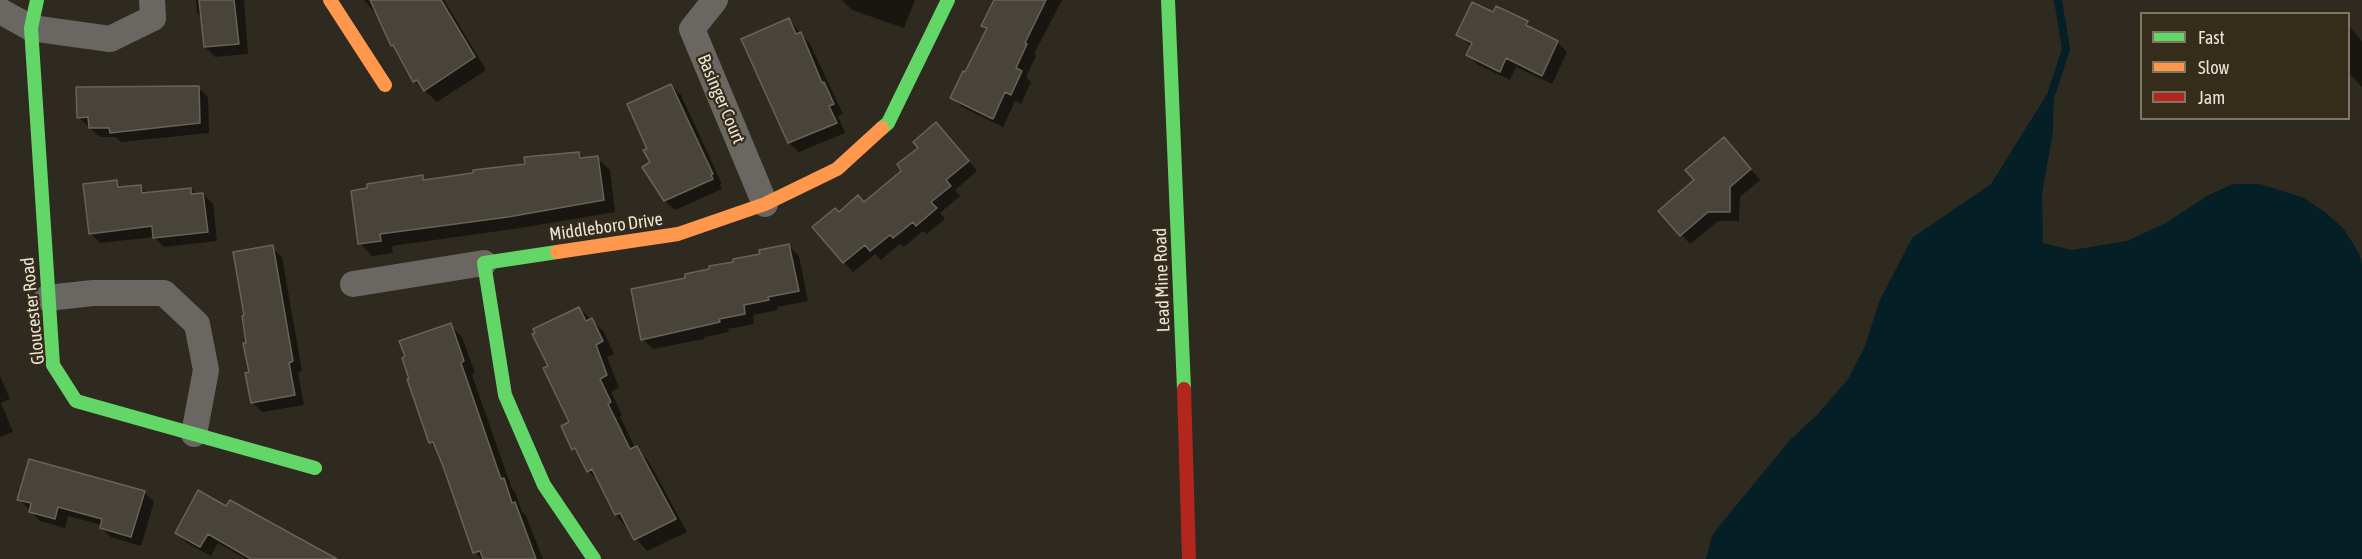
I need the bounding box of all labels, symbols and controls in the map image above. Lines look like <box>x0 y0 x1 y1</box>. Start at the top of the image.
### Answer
legend <box>2140 12 2350 120</box>
text: Fast <box>2198 27 2225 48</box>
street label: Basinger Court <box>692 51 750 147</box>
text: Slow <box>2198 57 2229 78</box>
text: Jam <box>2198 87 2225 108</box>
street label: Middleboro Drive <box>548 208 664 246</box>
street label: Lead Mine Road <box>1149 227 1175 333</box>
street label: Gloucester Road <box>17 256 49 366</box>

